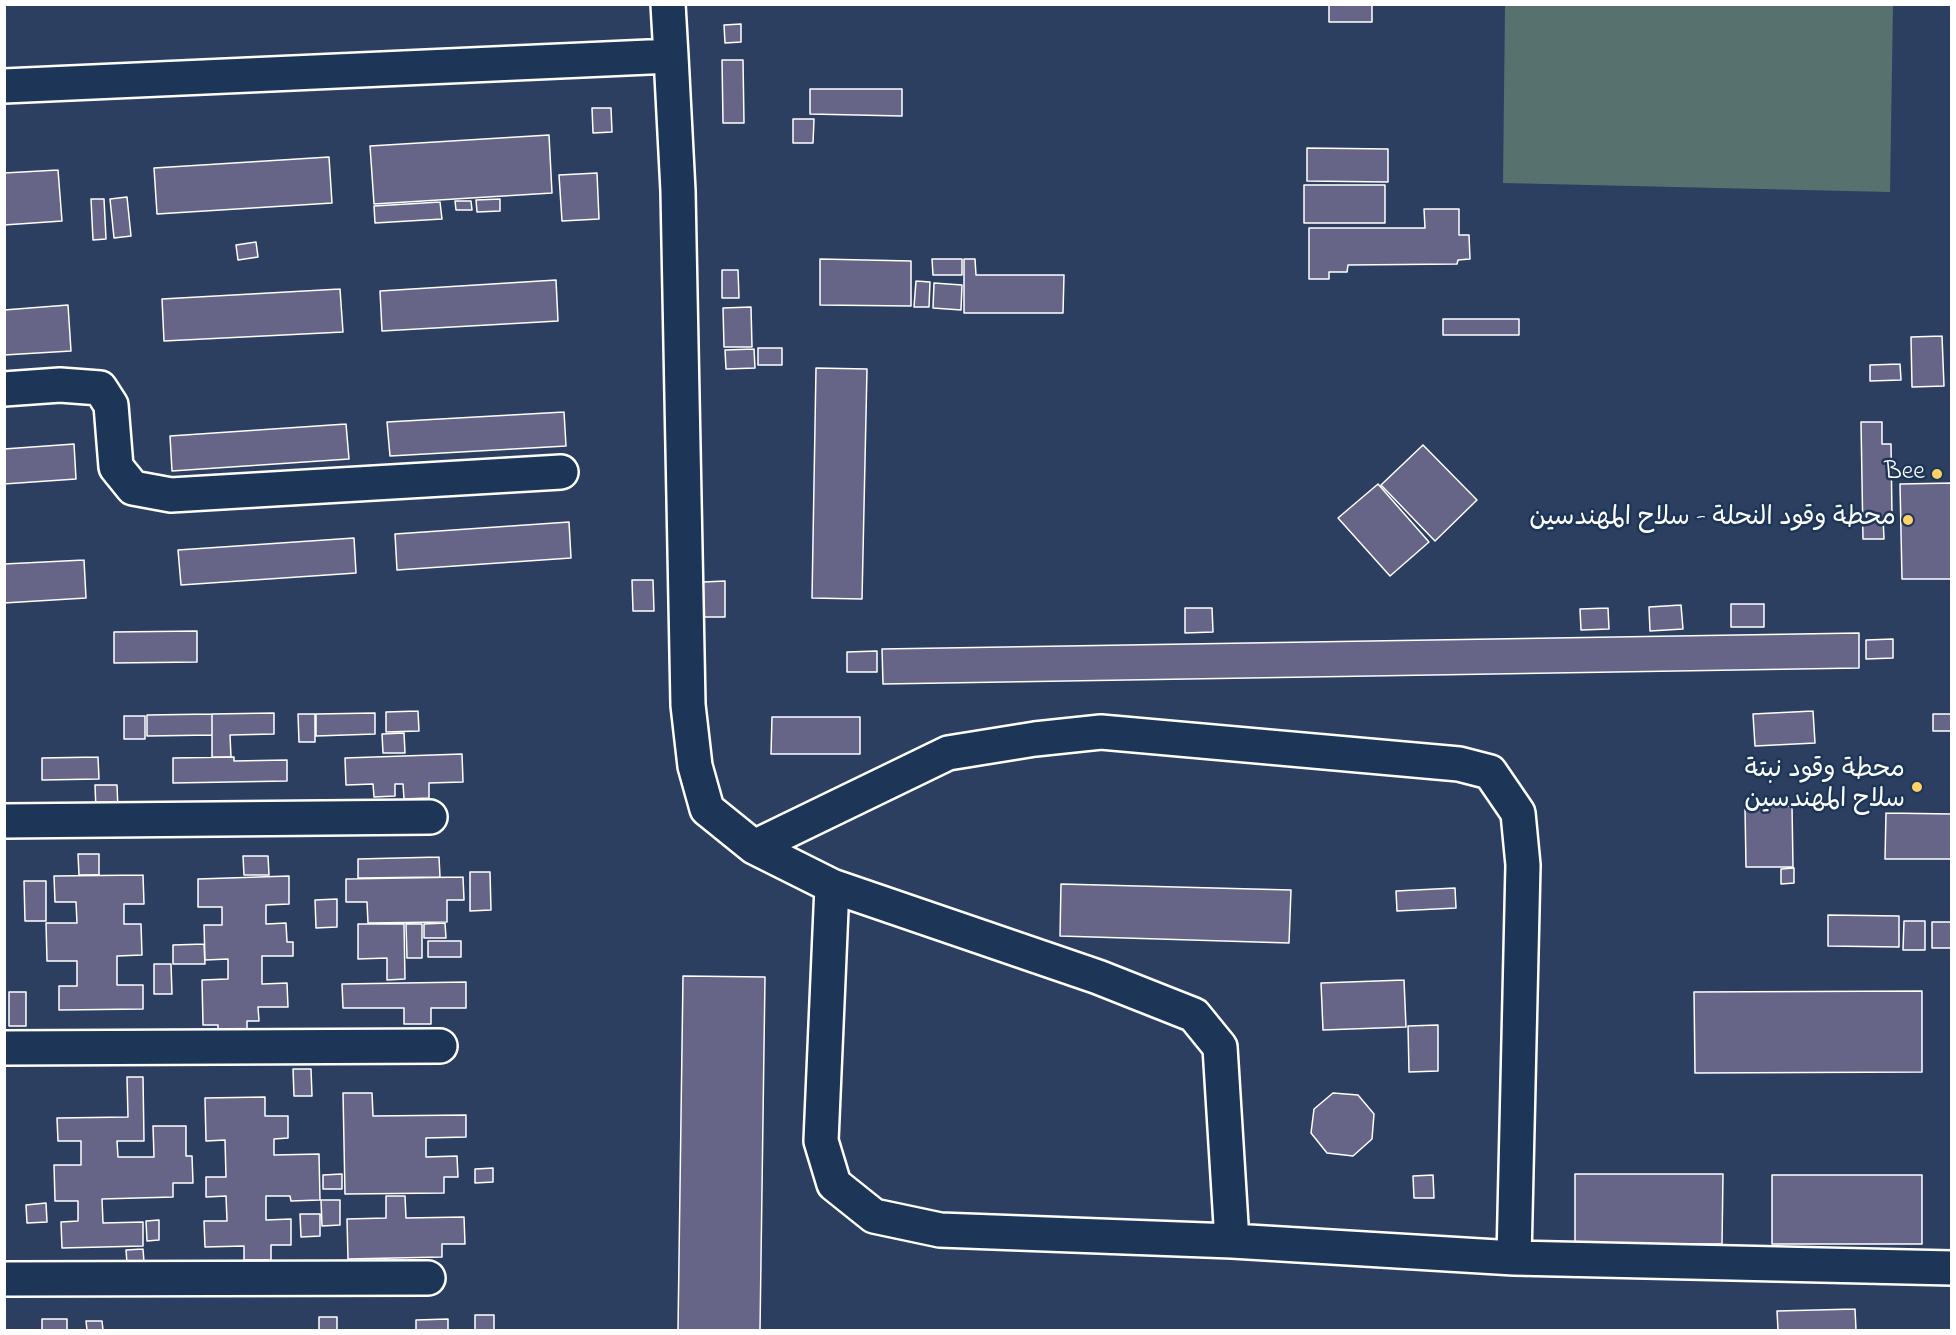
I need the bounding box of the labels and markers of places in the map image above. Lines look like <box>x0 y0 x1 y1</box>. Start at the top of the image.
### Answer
place label: Bee <box>1884 458 1925 490</box>
marker: Bee <box>1930 467 1944 481</box>
place label: محطة وقود النحلة - سلاح المهندسين <box>1529 504 1896 536</box>
marker: محطة وقود النحلة - سلاح المهندسين <box>1901 513 1915 527</box>
place label: محطة وقود نبتة سلاح المهندسين <box>1744 756 1905 818</box>
marker: محطة وقود نبتة سلاح المهندسين <box>1910 780 1924 794</box>

